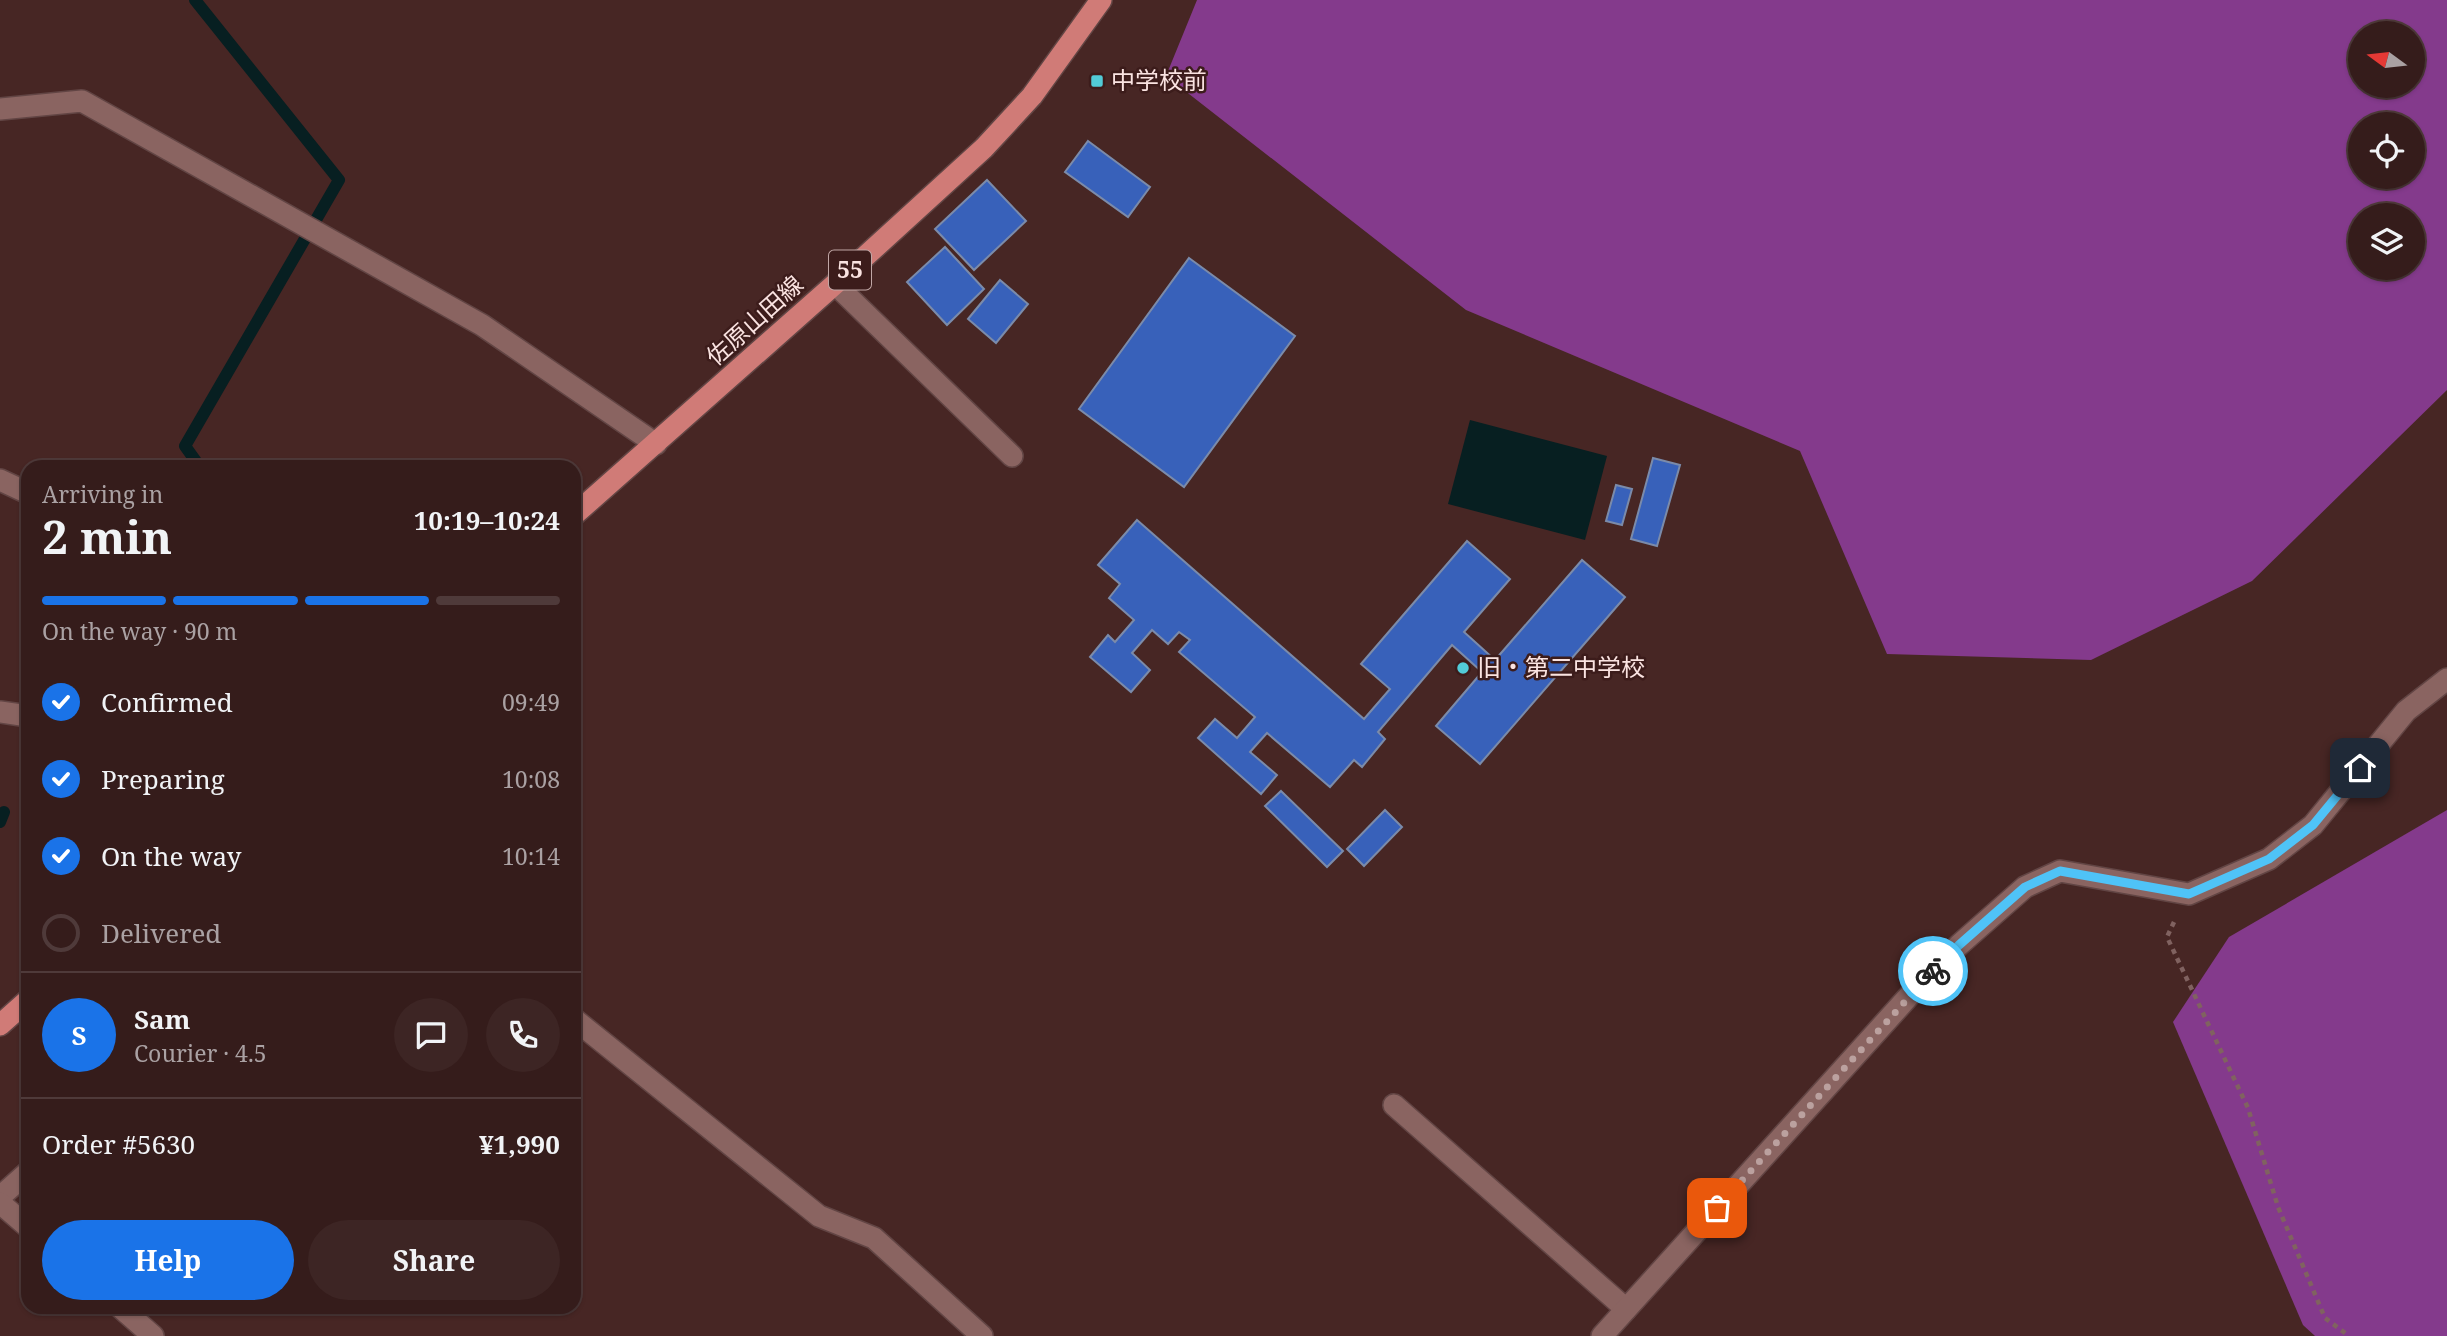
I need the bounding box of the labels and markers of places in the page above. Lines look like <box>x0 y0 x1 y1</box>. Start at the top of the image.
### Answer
place label: 中学校前 <box>1111 63 1207 96</box>
marker: 中学校前 <box>1089 73 1105 89</box>
place label: 旧・第二中学校 <box>1477 650 1645 683</box>
marker: 旧・第二中学校 <box>1455 660 1471 676</box>
pin <box>2330 738 2390 798</box>
pin <box>1687 1178 1747 1238</box>

